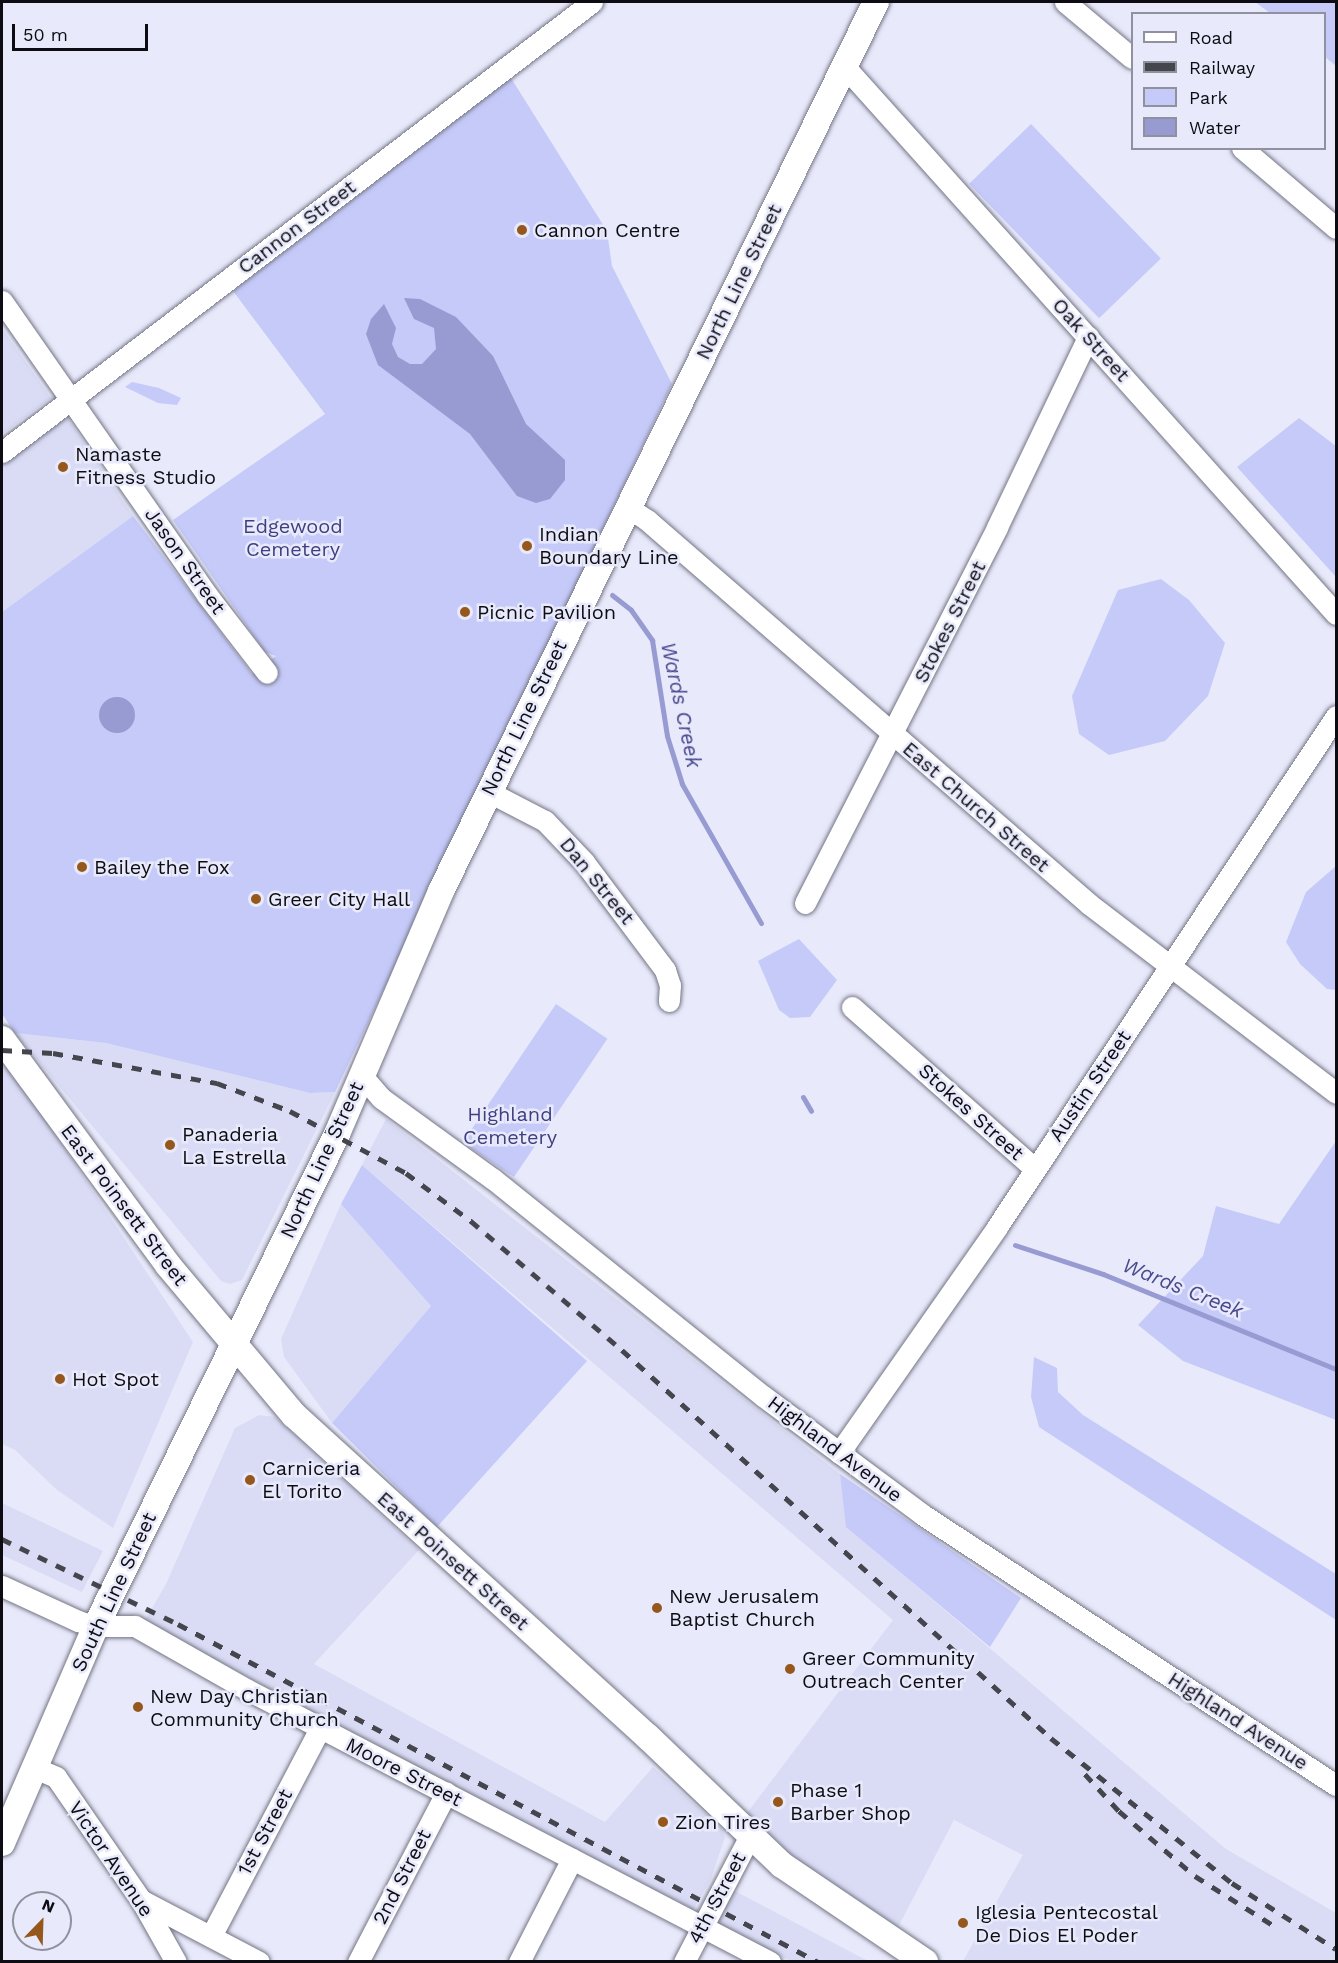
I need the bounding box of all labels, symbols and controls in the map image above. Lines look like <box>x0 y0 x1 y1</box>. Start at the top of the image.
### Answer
scale bar <box>15 12 152 50</box>
legend <box>1131 12 1326 150</box>
text: 50 m <box>23 24 68 45</box>
text: Road <box>1189 27 1233 48</box>
text: Railway <box>1189 57 1255 78</box>
text: Park <box>1189 87 1228 108</box>
text: Water <box>1189 117 1241 138</box>
street label: Cannon Street <box>233 175 361 279</box>
street label: North Line Street <box>691 200 787 364</box>
place label: Cannon Centre <box>534 218 680 242</box>
marker: Cannon Centre <box>515 223 529 237</box>
street label: Oak Street <box>1047 293 1135 387</box>
place label: Namaste Fitness Studio <box>75 443 216 490</box>
marker: Namaste Fitness Studio <box>56 460 70 474</box>
street label: Jason Street <box>140 503 230 619</box>
park label: Edgewood Cemetery <box>243 514 343 561</box>
place label: Indian Boundary Line <box>539 522 679 569</box>
marker: Indian Boundary Line <box>520 539 534 553</box>
street label: Stokes Street <box>909 557 991 687</box>
place label: Picnic Pavilion <box>477 600 616 624</box>
marker: Picnic Pavilion <box>458 605 472 619</box>
street label: North Line Street <box>476 636 572 800</box>
water label: Wards Creek <box>655 640 707 770</box>
street label: East Church Street <box>898 737 1054 877</box>
street label: Dan Street <box>555 833 639 929</box>
place label: Bailey the Fox <box>94 855 230 879</box>
marker: Bailey the Fox <box>75 860 89 874</box>
place label: Greer City Hall <box>268 887 411 911</box>
marker: Greer City Hall <box>249 892 263 906</box>
street label: Austin Street <box>1044 1026 1136 1146</box>
street label: Stokes Street <box>913 1058 1029 1166</box>
street label: North Line Street <box>275 1078 369 1242</box>
park label: Highland Cemetery <box>463 1102 557 1149</box>
street label: East Poinsett Street <box>55 1120 193 1290</box>
place label: Panaderia La Estrella <box>182 1122 287 1169</box>
marker: Panaderia La Estrella <box>163 1138 177 1152</box>
water label: Wards Creek <box>1119 1252 1247 1324</box>
place label: Hot Spot <box>72 1367 159 1391</box>
marker: Hot Spot <box>53 1372 67 1386</box>
street label: Highland Avenue <box>763 1390 907 1508</box>
place label: Carniceria El Torito <box>262 1456 360 1503</box>
marker: Carniceria El Torito <box>243 1473 257 1487</box>
street label: East Poinsett Street <box>372 1487 534 1635</box>
street label: South Line Street <box>67 1509 161 1675</box>
place label: New Jerusalem Baptist Church <box>669 1584 820 1631</box>
marker: New Jerusalem Baptist Church <box>650 1601 664 1615</box>
place label: Greer Community Outreach Center <box>802 1646 975 1693</box>
marker: Greer Community Outreach Center <box>783 1662 797 1676</box>
street label: Highland Avenue <box>1163 1667 1313 1775</box>
place label: New Day Christian Community Church <box>150 1684 339 1731</box>
marker: New Day Christian Community Church <box>131 1700 145 1714</box>
street label: Moore Street <box>342 1732 466 1812</box>
place label: Phase 1 Barber Shop <box>790 1778 911 1825</box>
street label: 1st Street <box>232 1785 298 1879</box>
marker: Phase 1 Barber Shop <box>771 1795 785 1809</box>
street label: Victor Avenue <box>63 1796 159 1922</box>
place label: Zion Tires <box>675 1810 771 1834</box>
marker: Zion Tires <box>656 1815 670 1829</box>
street label: 2nd Street <box>368 1825 436 1929</box>
street label: 4th Street <box>683 1848 751 1948</box>
north arrow <box>12 1891 72 1951</box>
text: N <box>39 1895 58 1917</box>
place label: Iglesia Pentecostal De Dios El Poder <box>975 1900 1158 1947</box>
marker: Iglesia Pentecostal De Dios El Poder <box>956 1916 970 1930</box>

